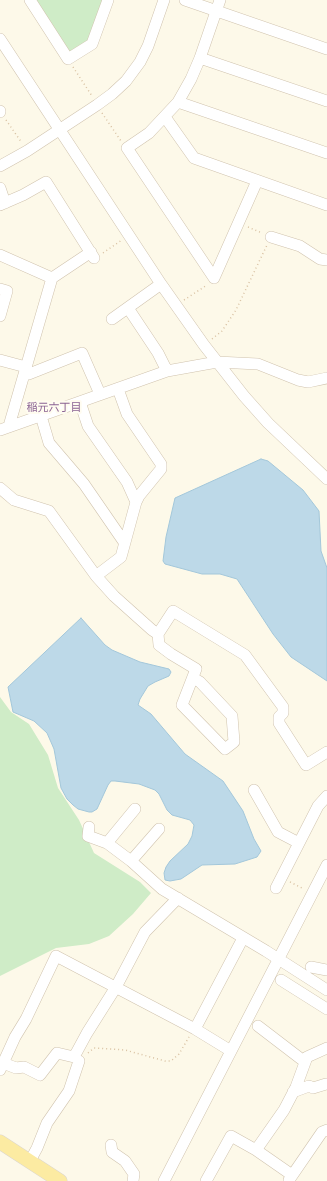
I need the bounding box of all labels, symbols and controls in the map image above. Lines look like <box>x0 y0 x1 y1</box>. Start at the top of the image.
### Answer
district label: 稲元六丁目 <box>27 401 81 415</box>

